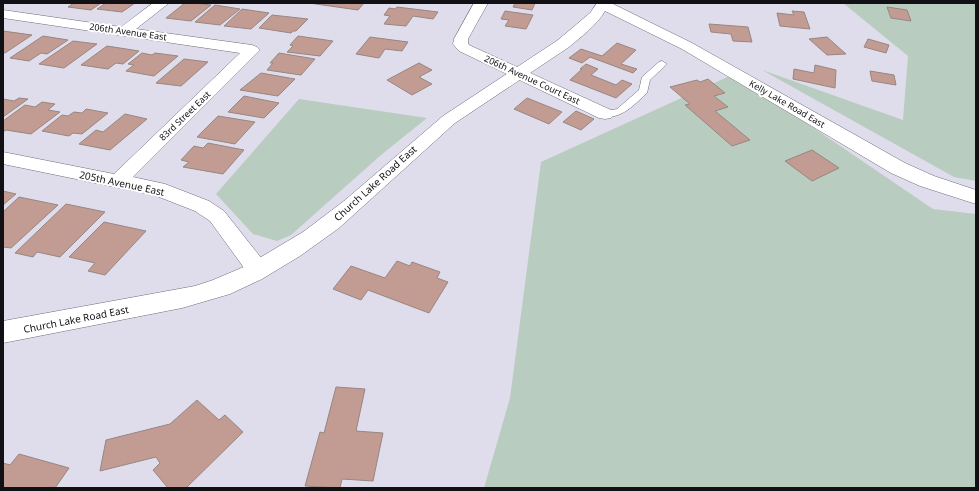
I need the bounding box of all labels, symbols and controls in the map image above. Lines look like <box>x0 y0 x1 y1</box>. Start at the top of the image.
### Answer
street label: 206th Avenue East <box>88 20 168 43</box>
street label: 206th Avenue Court East <box>482 52 583 108</box>
street label: Kelly Lake Road East <box>747 76 828 131</box>
street label: 83rd Street East <box>156 87 214 144</box>
street label: Church Lake Road East <box>331 142 420 224</box>
street label: 205th Avenue East <box>78 167 166 199</box>
street label: Church Lake Road East <box>22 302 130 336</box>

